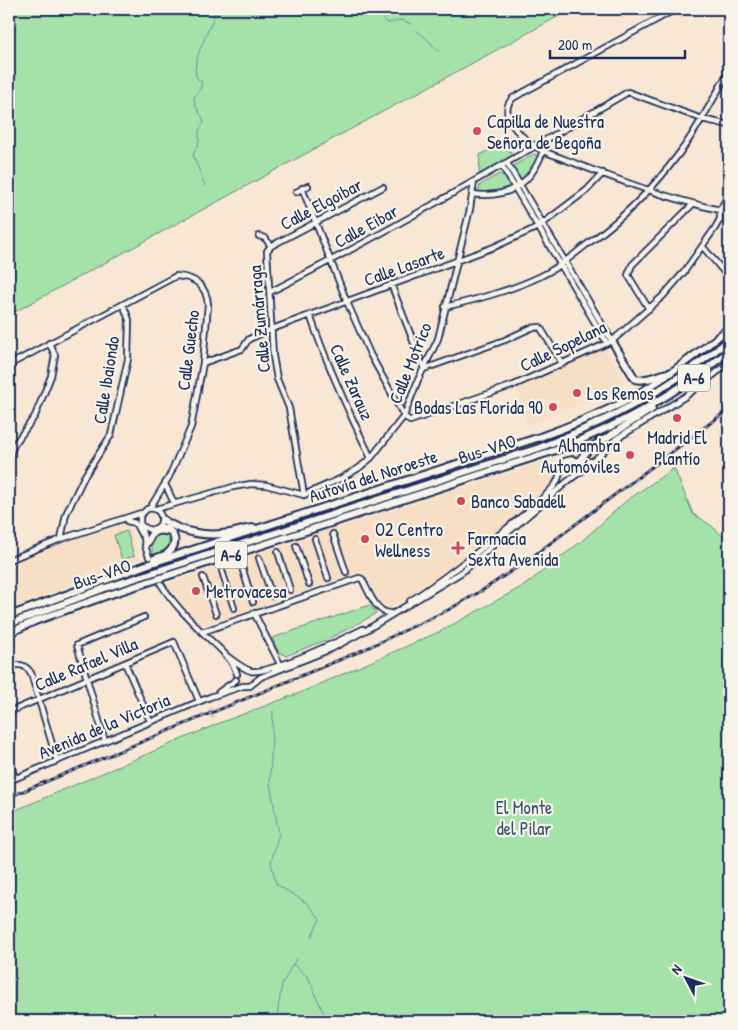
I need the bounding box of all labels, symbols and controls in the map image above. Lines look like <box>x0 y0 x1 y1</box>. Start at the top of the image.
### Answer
scale bar <box>550 28 686 60</box>
text: 200 m <box>558 34 592 55</box>
place label: Capilla de Nuestra Señora de Begoña <box>487 109 604 155</box>
marker: Capilla de Nuestra Señora de Begoña <box>471 125 483 137</box>
street label: Calle Elgoibar <box>276 172 366 236</box>
street label: Calle Eibar <box>330 198 402 254</box>
street label: Calle Lasarte <box>360 240 448 292</box>
street label: Calle Zumárraga <box>242 264 276 374</box>
street label: Calle Guecho <box>171 308 205 392</box>
street label: Calle Sopelana <box>516 314 610 378</box>
street label: Calle Motrico <box>382 319 438 407</box>
street label: Calle Ibaiondo <box>87 334 125 426</box>
street label: Calle Zarauz <box>324 340 380 424</box>
road number: A-6 <box>678 364 710 392</box>
place label: Los Remos <box>587 381 654 406</box>
marker: Los Remos <box>571 387 583 399</box>
place label: Bodas Las Florida 90 <box>414 395 543 420</box>
marker: Bodas Las Florida 90 <box>547 401 559 413</box>
marker: Madrid El Plantío <box>671 412 683 424</box>
place label: Madrid El Plantío <box>647 425 707 471</box>
street label: Bus-VAO <box>455 428 519 470</box>
place label: Alhambra Automóviles <box>541 433 620 479</box>
street label: Autovía del Noroeste <box>306 443 440 509</box>
marker: Alhambra Automóviles <box>624 449 636 461</box>
place label: Banco Sabadell <box>471 489 566 514</box>
marker: Banco Sabadell <box>455 495 467 507</box>
place label: O2 Centro Wellness <box>375 517 443 563</box>
place label: Farmacia Sexta Avenida <box>467 526 558 572</box>
marker: O2 Centro Wellness <box>359 533 371 545</box>
road number: A-6 <box>215 542 247 568</box>
marker: Farmacia Sexta Avenida <box>452 542 464 554</box>
street label: Bus-VAO <box>70 553 134 595</box>
place label: Metrovacesa <box>206 579 287 604</box>
marker: Metrovacesa <box>190 585 202 597</box>
street label: Calle Rafael Villa <box>31 631 141 697</box>
street label: Avenida de la Victoria <box>34 687 174 765</box>
park label: El Monte del Pilar <box>496 795 552 841</box>
north arrow <box>660 952 710 1002</box>
text: N <box>666 960 686 978</box>

